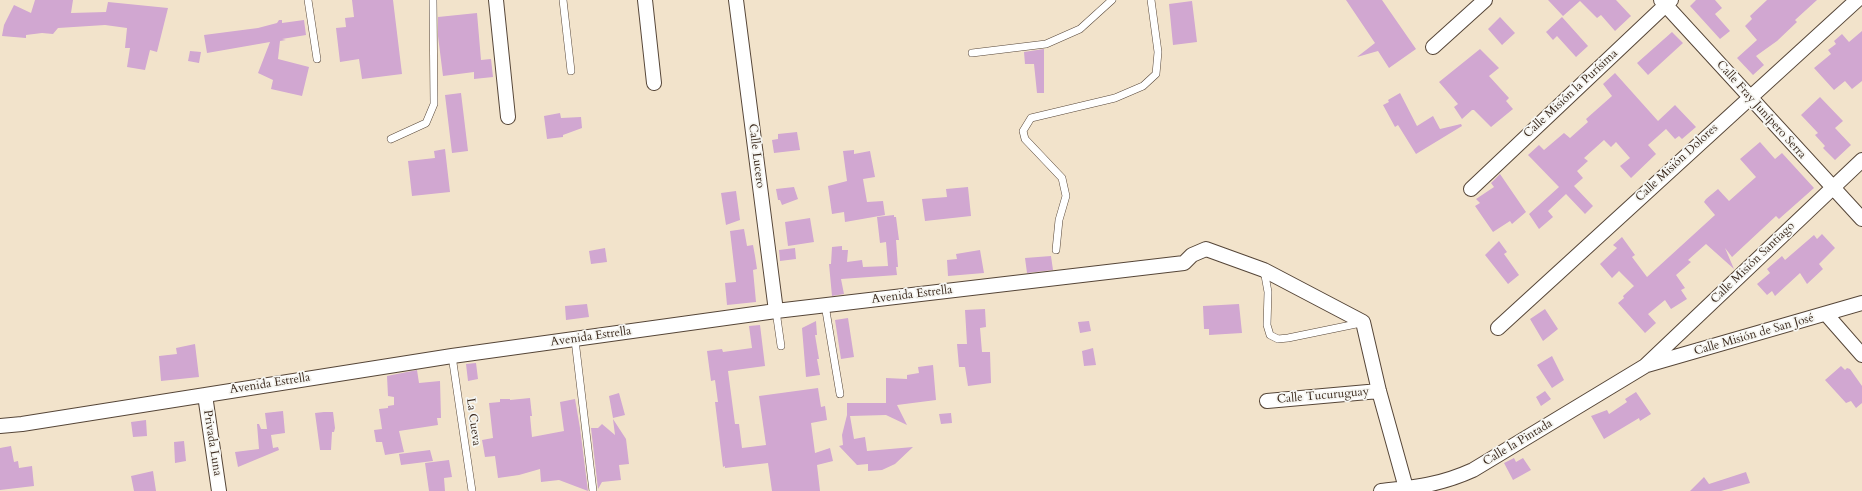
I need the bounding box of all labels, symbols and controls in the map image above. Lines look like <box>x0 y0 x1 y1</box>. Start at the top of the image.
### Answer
street label: Calle Misión la Purísima <box>1521 47 1621 141</box>
street label: Calle Fray Junípero Serra <box>1713 58 1809 162</box>
street label: Calle Misión Dolores <box>1633 121 1721 205</box>
street label: Calle Lucero <box>745 123 767 189</box>
street label: Calle Misión Santiago <box>1708 219 1798 307</box>
street label: Avenida Estrella <box>871 283 953 307</box>
street label: Calle Misión de San José <box>1692 311 1816 359</box>
street label: Avenida Estrella <box>550 324 632 350</box>
street label: Avenida Estrella <box>229 371 311 397</box>
street label: Calle Tucuruguay <box>1276 385 1370 407</box>
street label: La Cueva <box>463 397 483 447</box>
street label: Privada Luna <box>200 409 224 477</box>
street label: Calle la Pintada <box>1481 417 1555 469</box>

